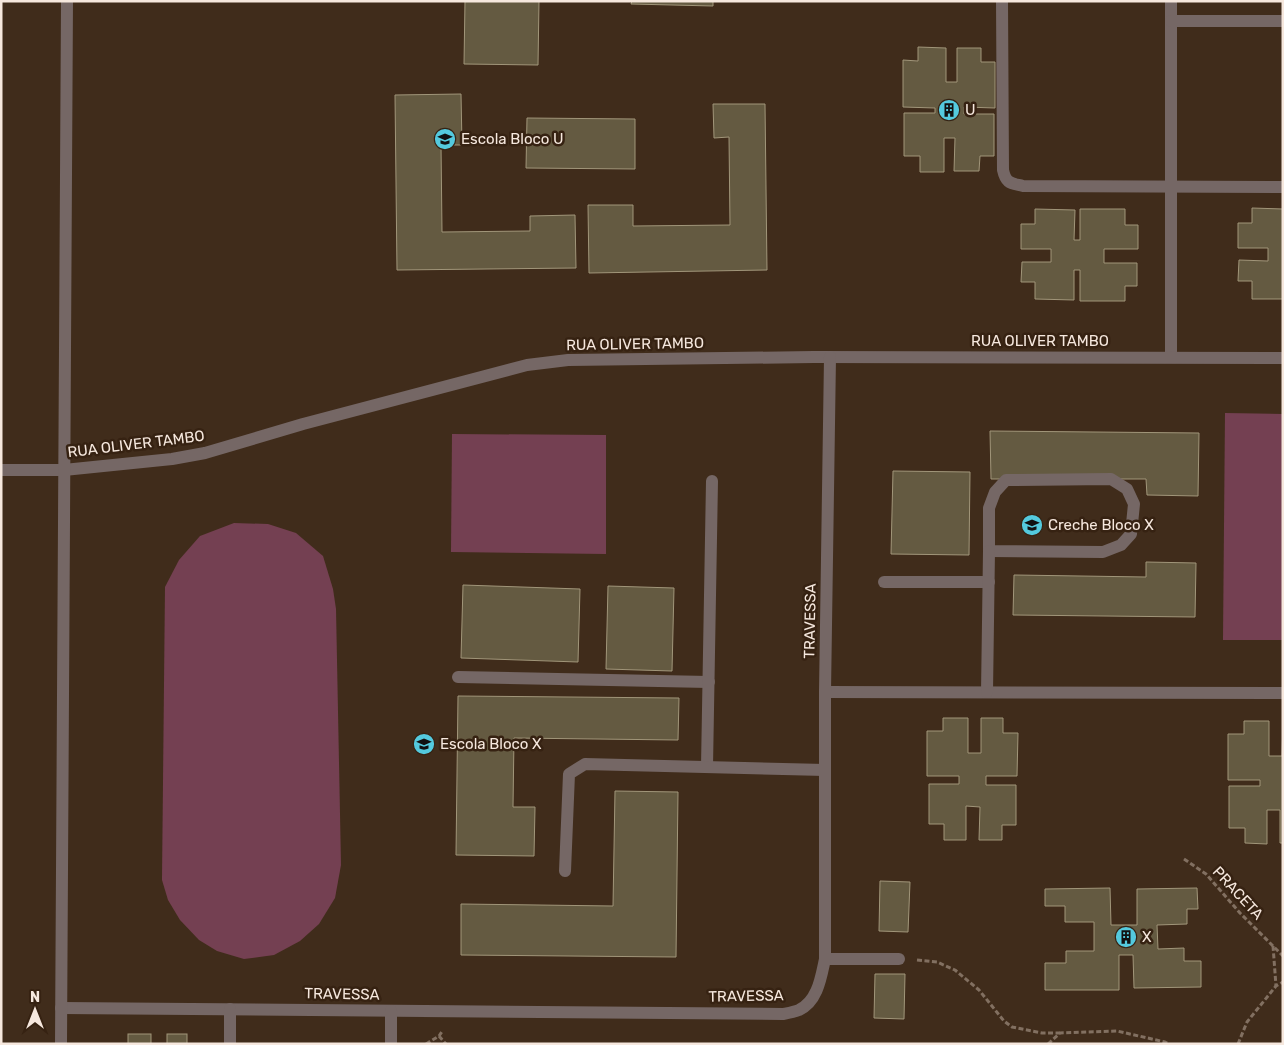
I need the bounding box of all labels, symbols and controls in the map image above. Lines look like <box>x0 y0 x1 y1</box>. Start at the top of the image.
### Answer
building icon: U <box>937 98 961 122</box>
place label: U <box>965 101 976 119</box>
school or university icon: Escola Bloco U <box>433 127 457 151</box>
place label: Escola Bloco U <box>461 130 564 148</box>
street label: RUA OLIVER TAMBO <box>971 332 1109 350</box>
street label: RUA OLIVER TAMBO <box>566 334 704 354</box>
street label: RUA OLIVER TAMBO <box>66 427 206 461</box>
school or university icon: Creche Bloco X <box>1020 513 1044 537</box>
place label: Creche Bloco X <box>1048 516 1154 534</box>
street label: TRAVESSA <box>800 583 820 659</box>
school or university icon: Escola Bloco X <box>412 732 436 756</box>
place label: Escola Bloco X <box>440 735 542 753</box>
street label: PRACETA <box>1209 863 1267 923</box>
building icon: X <box>1114 925 1138 949</box>
place label: X <box>1142 928 1152 946</box>
street label: TRAVESSA <box>304 984 380 1004</box>
north arrow <box>10 985 60 1035</box>
street label: TRAVESSA <box>708 986 784 1006</box>
text: N <box>30 989 40 1006</box>

